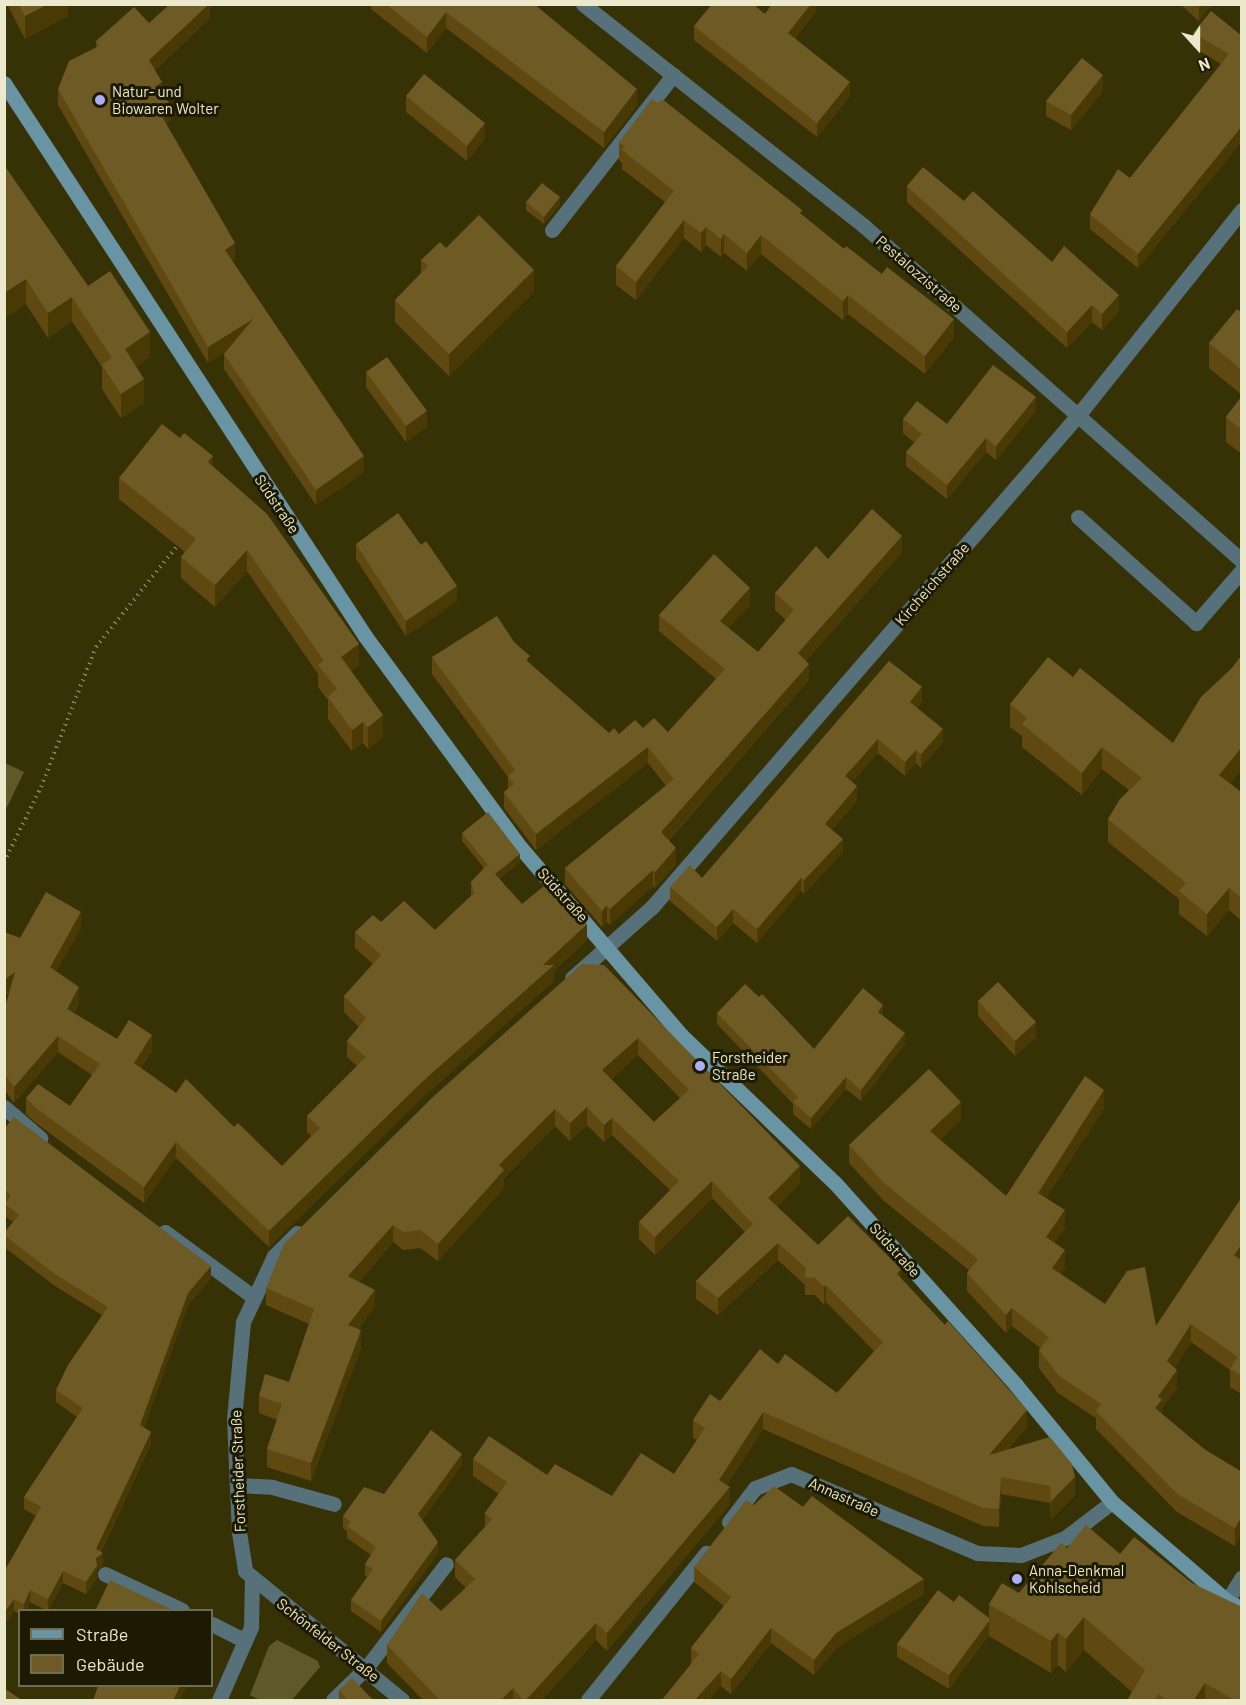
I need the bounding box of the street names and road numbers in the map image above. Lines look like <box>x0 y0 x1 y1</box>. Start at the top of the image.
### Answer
street label: Pestalozzistraße <box>872 232 966 316</box>
street label: Südstraße <box>251 471 303 537</box>
street label: Kircheichstraße <box>891 539 973 629</box>
street label: Südstraße <box>534 864 592 926</box>
street label: Südstraße <box>866 1219 924 1281</box>
street label: Forstheider Straße <box>227 1410 249 1532</box>
street label: Annastraße <box>806 1474 882 1520</box>
street label: Schönfelder Straße <box>273 1594 383 1686</box>

